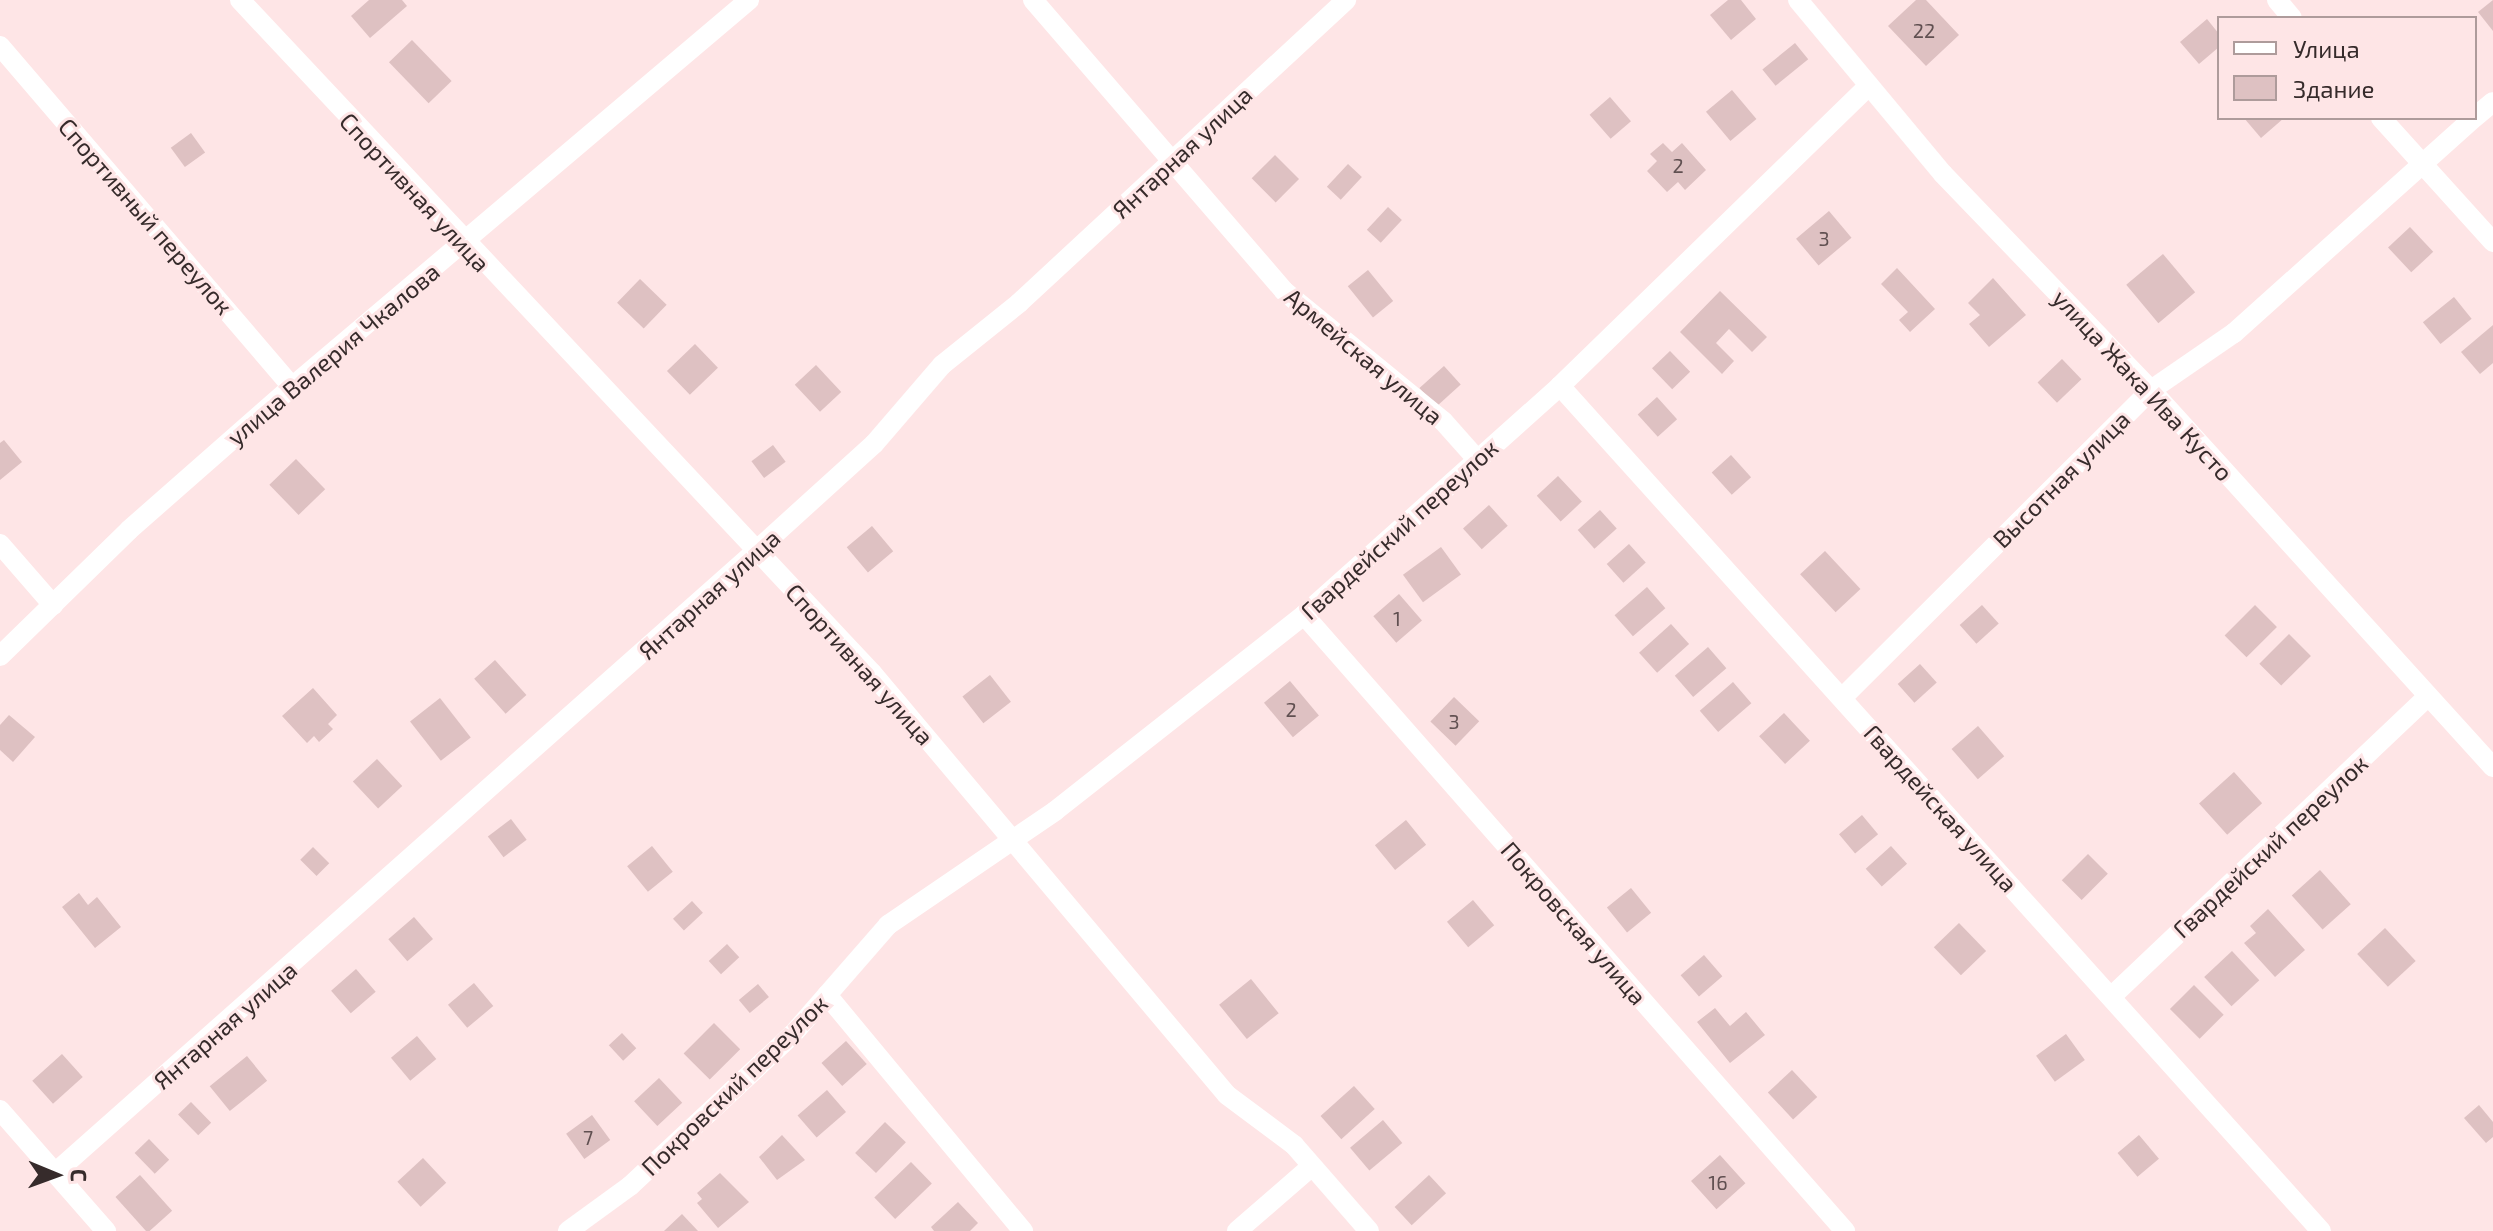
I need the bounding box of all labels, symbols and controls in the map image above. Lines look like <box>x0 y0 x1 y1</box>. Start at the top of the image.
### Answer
legend <box>2217 16 2477 120</box>
house number: 22 <box>1913 18 1935 42</box>
text: Улица <box>2293 34 2360 63</box>
text: Здание <box>2293 74 2375 103</box>
street label: Янтарная улица <box>1106 80 1258 224</box>
street label: Спортивная улица <box>334 107 496 277</box>
street label: Спортивный переулок <box>53 112 239 320</box>
house number: 2 <box>1672 153 1684 177</box>
house number: 3 <box>1818 226 1830 250</box>
street label: улица Валерия Чкалова <box>221 257 445 451</box>
street label: Армейская улица <box>1279 282 1449 430</box>
street label: улица Жака Ива Кусто <box>2047 283 2239 487</box>
street label: Высотная улица <box>1987 405 2135 553</box>
street label: Гвардейский переулок <box>1294 433 1504 625</box>
street label: Янтарная улица <box>632 523 786 665</box>
street label: Спортивная улица <box>780 577 940 751</box>
house number: 1 <box>1393 606 1401 630</box>
house number: 2 <box>1285 697 1297 721</box>
house number: 3 <box>1448 709 1460 733</box>
street label: Гвардейская улица <box>1858 719 2024 897</box>
street label: Гвардейский переулок <box>2167 748 2373 944</box>
street label: Покровская улица <box>1495 835 1653 1011</box>
street label: Янтарная улица <box>148 955 302 1095</box>
street label: Покровский переулок <box>635 989 833 1181</box>
house number: 7 <box>583 1125 593 1149</box>
north arrow <box>16 1135 96 1215</box>
text: С <box>67 1169 93 1182</box>
house number: 16 <box>1708 1170 1728 1194</box>

